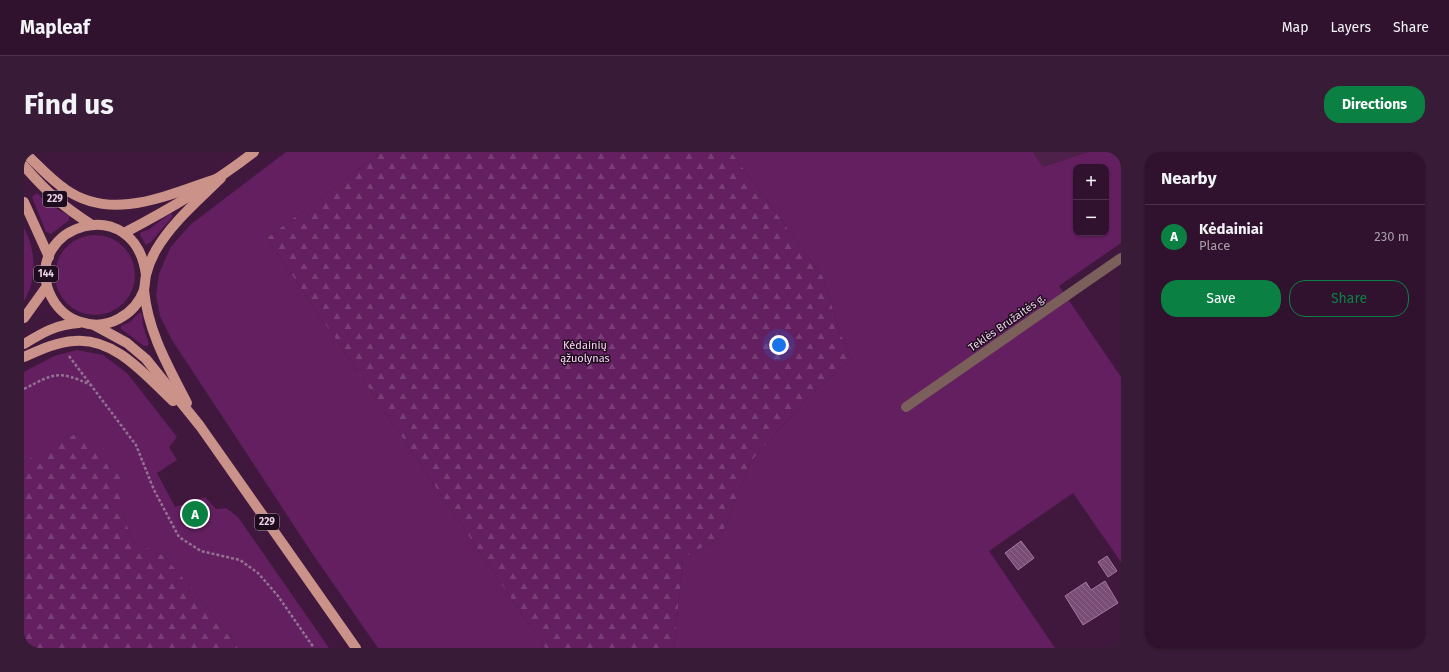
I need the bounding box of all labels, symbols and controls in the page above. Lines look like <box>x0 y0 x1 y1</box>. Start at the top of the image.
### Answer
text: Mapleaf <box>20 16 90 39</box>
text: Map <box>1282 19 1308 36</box>
text: Layers <box>1330 19 1371 36</box>
text: Share <box>1393 19 1429 36</box>
button: Directions <box>1324 86 1425 123</box>
text: Find us <box>24 88 114 121</box>
map controls <box>1073 164 1109 236</box>
button: + <box>1073 164 1109 200</box>
text: Nearby <box>1161 168 1216 189</box>
road number: 229 <box>43 191 67 207</box>
button: − <box>1073 200 1109 236</box>
text: Kėdainiai <box>1199 220 1263 238</box>
text: A <box>1170 229 1178 244</box>
text: 230 m <box>1374 229 1409 244</box>
text: Place <box>1199 238 1230 253</box>
road number: 144 <box>34 266 58 282</box>
button: Save <box>1161 280 1281 317</box>
button: Share <box>1289 280 1409 317</box>
street label: Teklės Bružaitės g. <box>966 291 1048 354</box>
your location <box>769 335 789 355</box>
park label: Kėdainių ąžuolynas <box>560 339 610 365</box>
pin: A <box>182 499 208 529</box>
road number: 229 <box>255 514 279 530</box>

